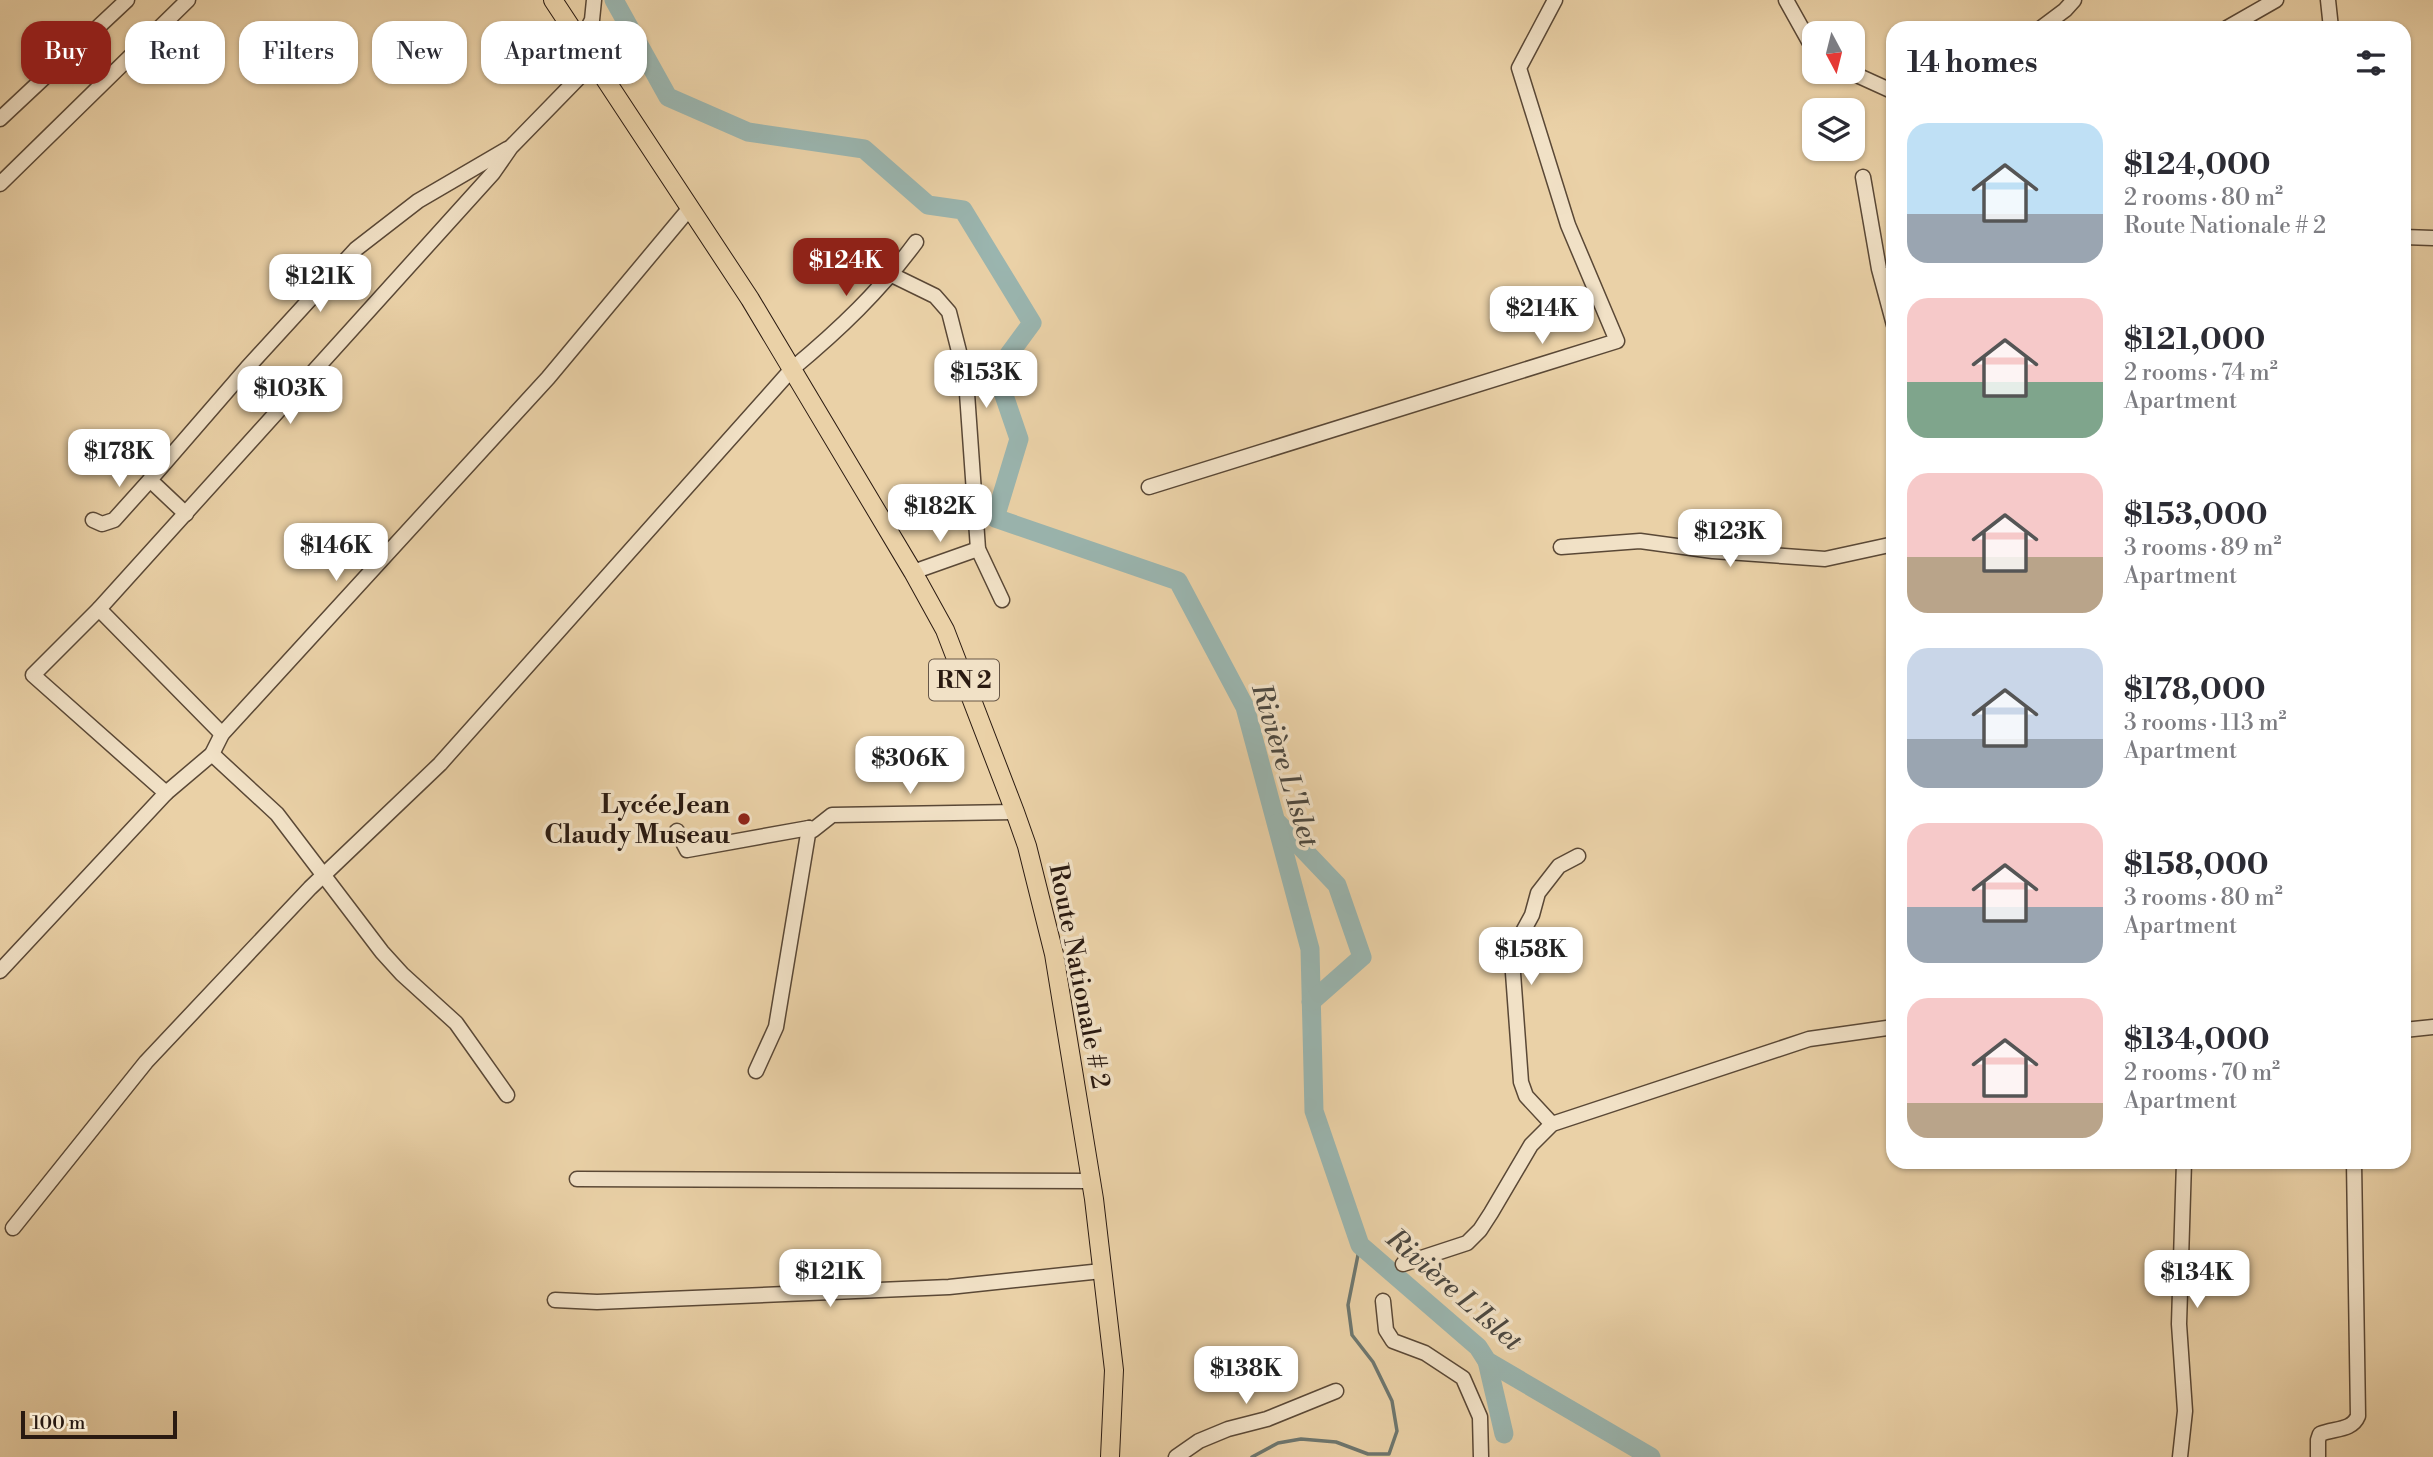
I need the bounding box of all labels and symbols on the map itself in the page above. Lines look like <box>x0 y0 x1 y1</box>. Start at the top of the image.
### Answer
north arrow <box>1802 21 1866 84</box>
pin: $124K <box>797 238 895 298</box>
pin: $121K <box>271 254 369 314</box>
pin: $214K <box>1493 286 1591 346</box>
pin: $153K <box>937 350 1035 410</box>
pin: $103K <box>241 366 339 426</box>
pin: $178K <box>70 430 168 489</box>
pin: $182K <box>891 484 989 544</box>
pin: $123K <box>1681 510 1779 569</box>
pin: $146K <box>287 524 385 583</box>
road number: RN 2 <box>929 660 999 700</box>
water label: Rivière L'Islet <box>1243 678 1326 852</box>
pin: $306K <box>861 736 959 796</box>
place label: Lycée Jean Claudy Museau <box>544 789 730 851</box>
marker: Lycée Jean Claudy Museau <box>736 811 752 827</box>
street label: Route Nationale # 2 <box>1042 861 1117 1091</box>
pin: $158K <box>1482 928 1580 987</box>
water label: Rivière L'Islet <box>1378 1221 1530 1359</box>
pin: $121K <box>781 1250 879 1309</box>
pin: $134K <box>2148 1250 2246 1310</box>
pin: $138K <box>1197 1346 1295 1406</box>
scale bar <box>21 1408 177 1440</box>

